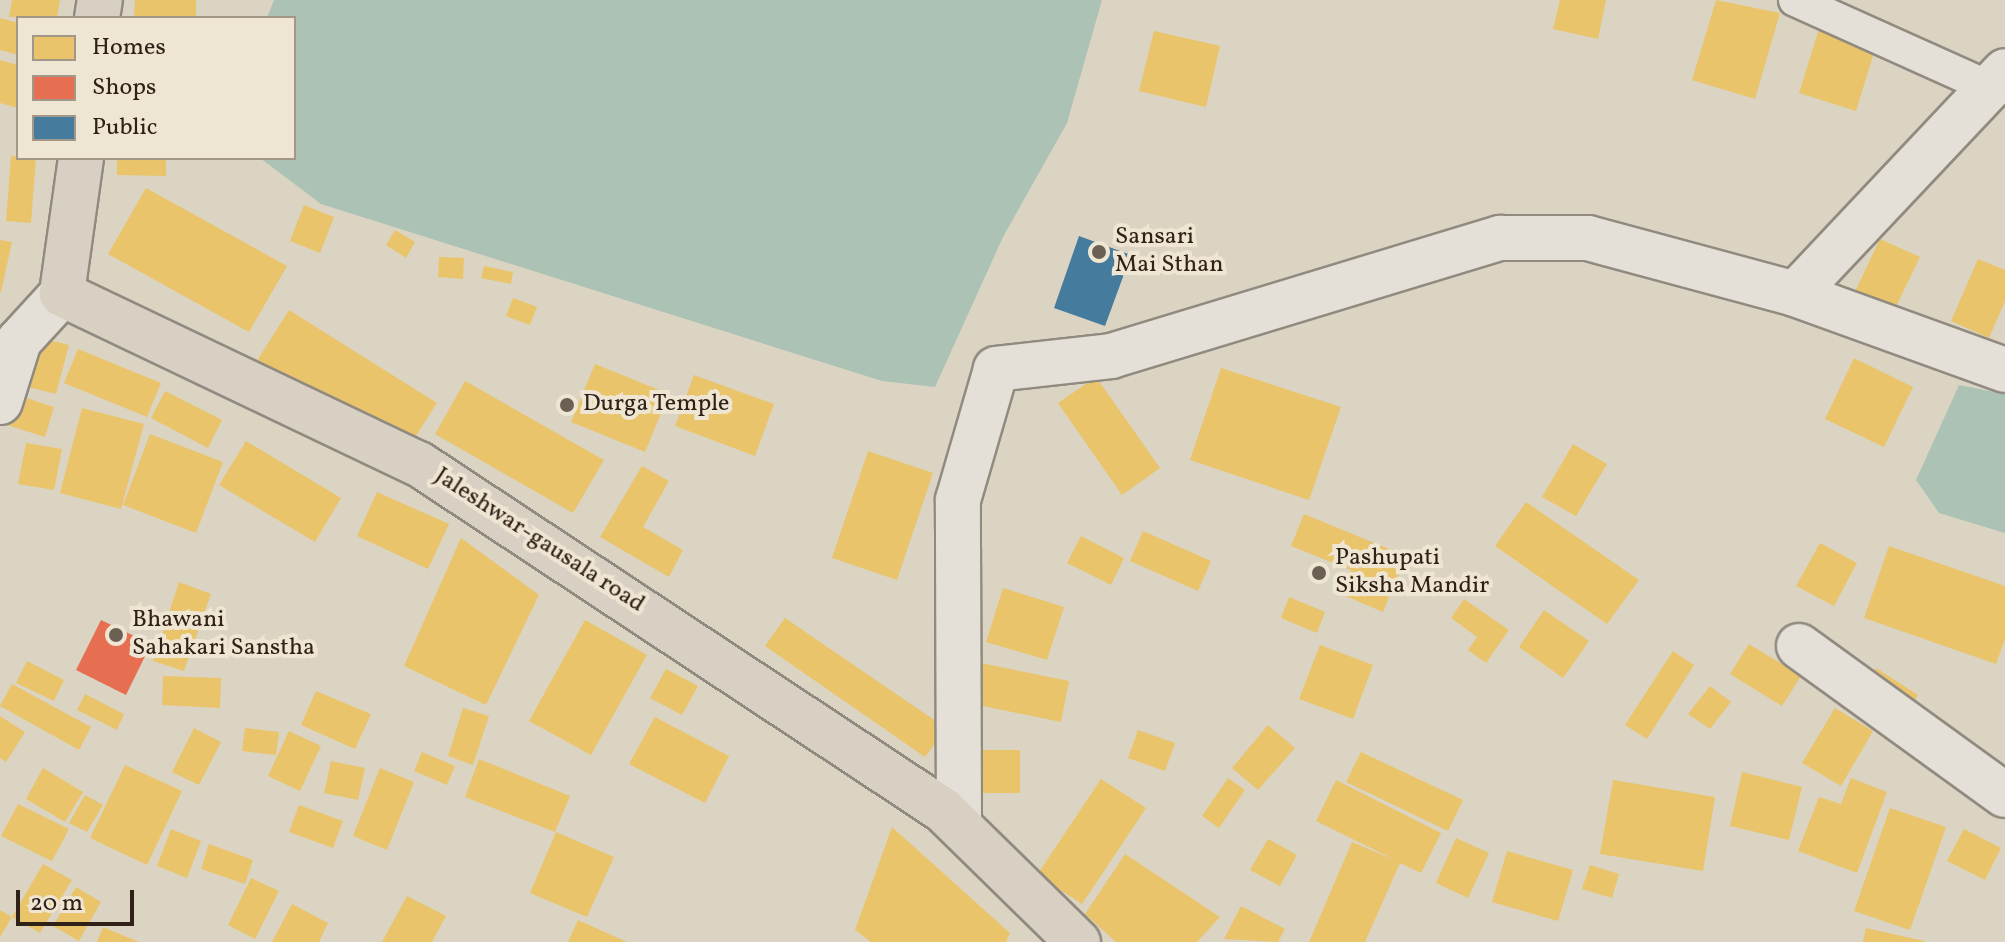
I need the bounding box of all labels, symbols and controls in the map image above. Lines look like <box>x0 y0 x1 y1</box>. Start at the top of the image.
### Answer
legend <box>16 16 296 160</box>
text: Homes <box>92 31 166 65</box>
text: Shops <box>92 71 156 105</box>
text: Public <box>92 111 158 145</box>
place label: Sansari Mai Sthan <box>1115 224 1224 280</box>
marker: Sansari Mai Sthan <box>1090 243 1108 261</box>
place label: Durga Temple <box>583 391 730 419</box>
marker: Durga Temple <box>558 396 576 414</box>
street label: Jaleshwar-gausala road <box>428 462 650 620</box>
place label: Pashupati Siksha Mandir <box>1335 545 1489 601</box>
marker: Pashupati Siksha Mandir <box>1310 564 1328 582</box>
place label: Bhawani Sahakari Sanstha <box>132 607 315 663</box>
marker: Bhawani Sahakari Sanstha <box>107 626 125 644</box>
scale bar <box>20 874 138 924</box>
text: 20 m <box>30 887 83 921</box>

